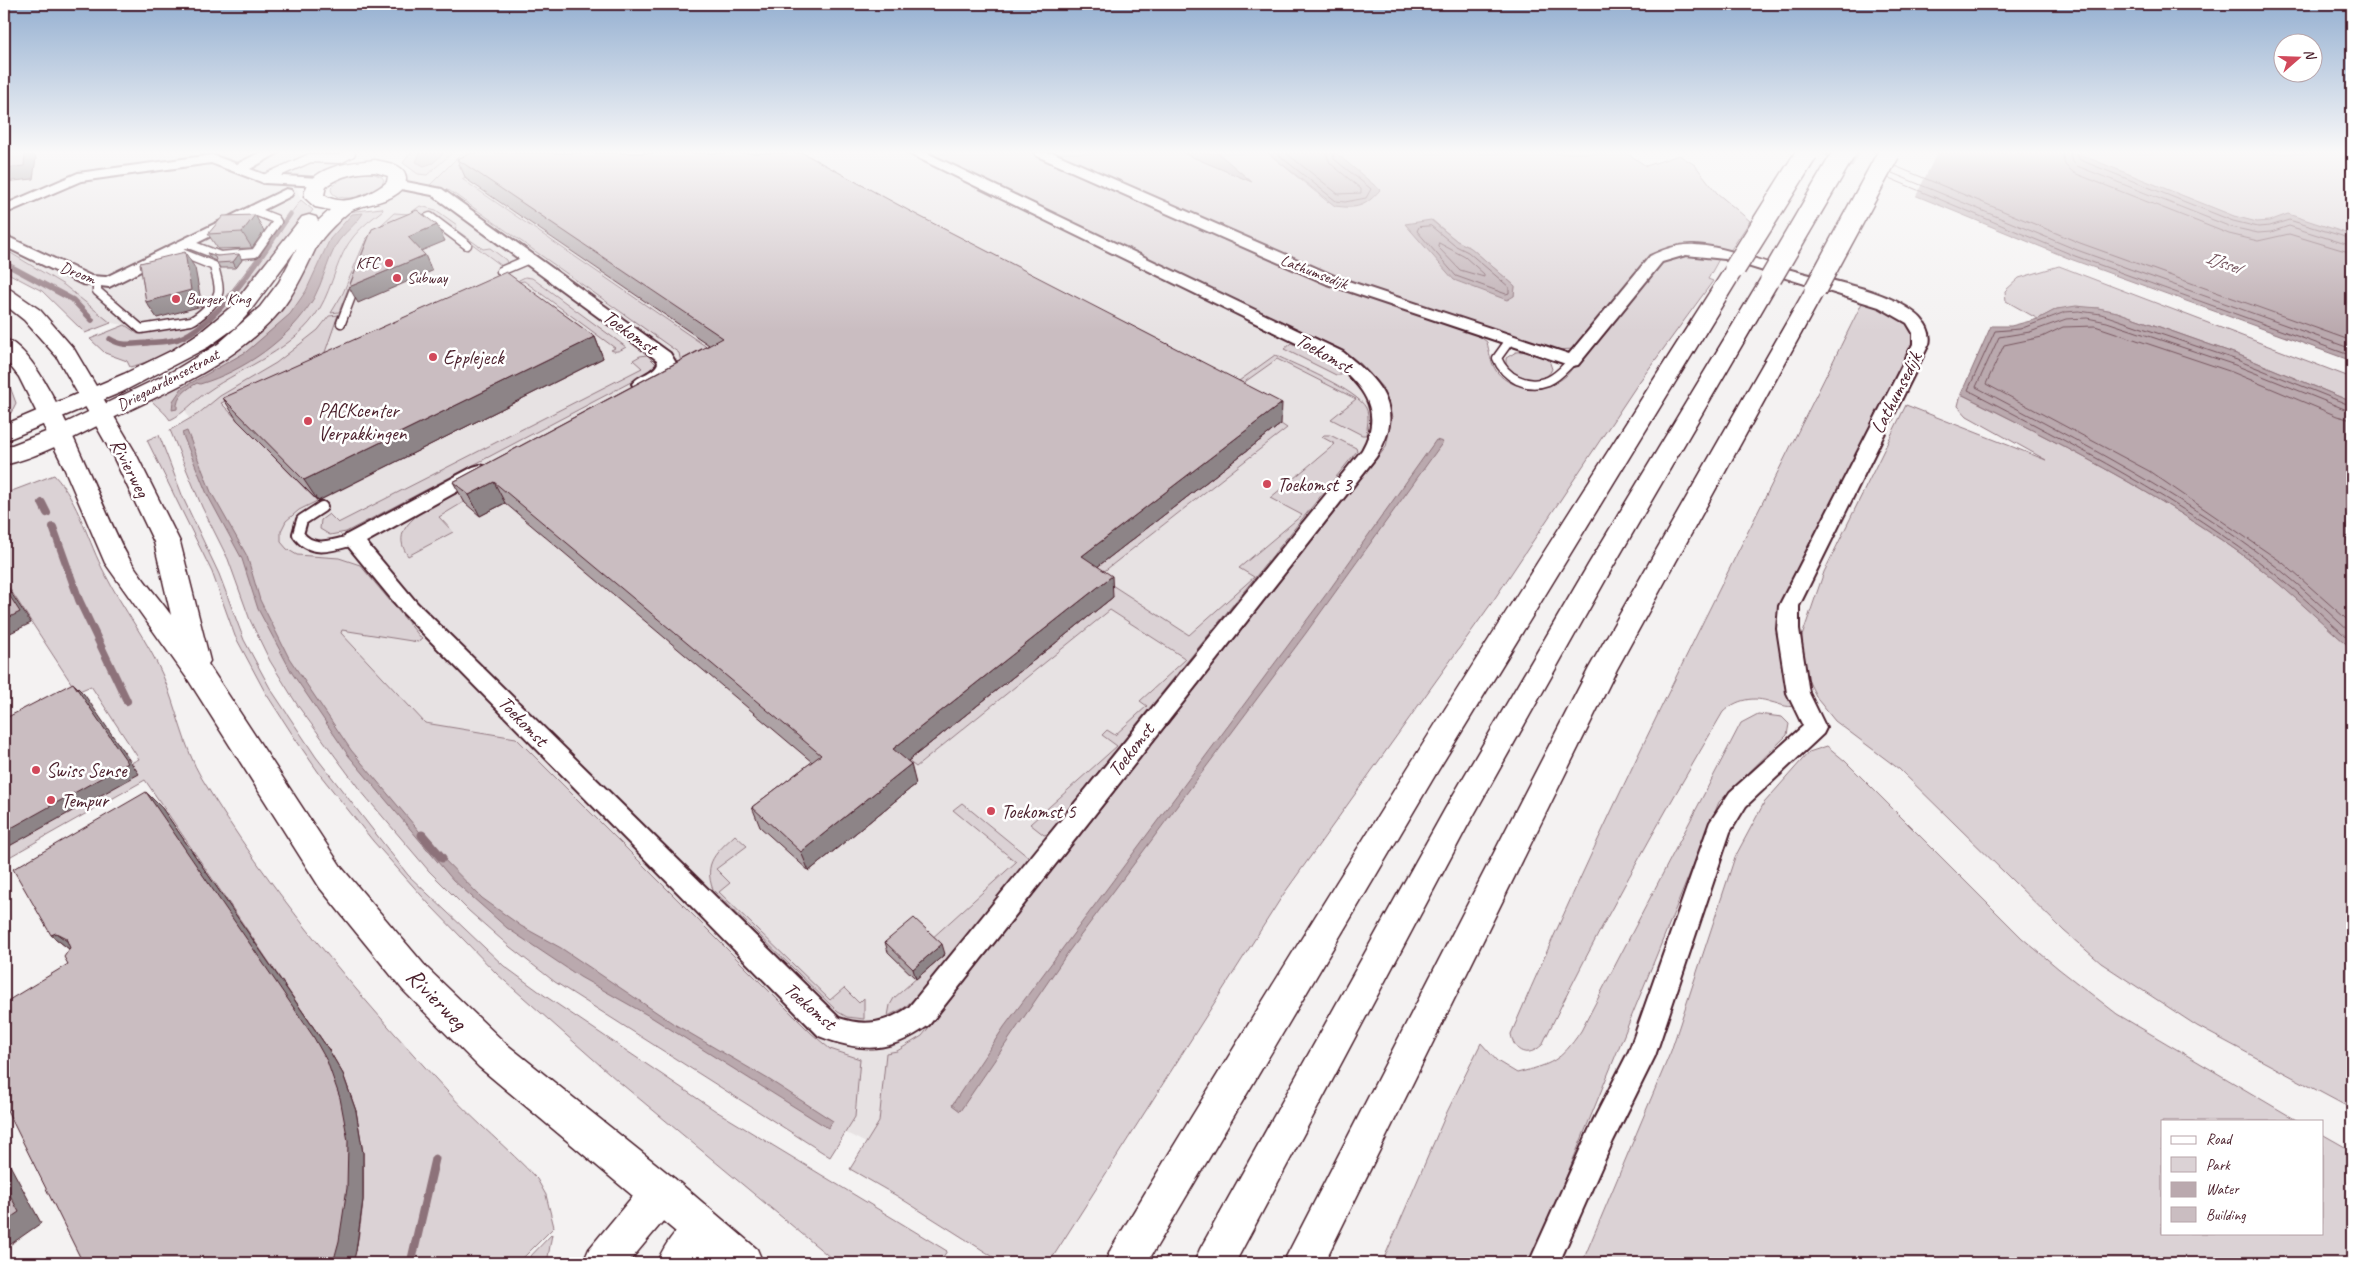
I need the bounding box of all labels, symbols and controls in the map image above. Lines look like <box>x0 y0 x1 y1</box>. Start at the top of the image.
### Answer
north arrow <box>2274 32 2324 82</box>
text: N <box>2300 47 2320 63</box>
water label: IJssel <box>2203 246 2249 280</box>
street label: Lathumsedijk <box>1278 250 1351 294</box>
place label: KFC <box>356 253 381 273</box>
street label: Droom <box>57 257 100 289</box>
marker: KFC <box>383 257 395 269</box>
place label: Subway <box>407 268 449 288</box>
marker: Subway <box>391 272 403 284</box>
place label: Burger King <box>186 289 252 309</box>
marker: Burger King <box>170 293 182 305</box>
street label: Toekomst <box>598 304 664 361</box>
street label: Toekomst <box>1291 327 1359 380</box>
street label: Driegaardensestraat <box>113 344 224 415</box>
place label: Epplejeck <box>443 345 505 370</box>
street label: Lathumsedijk <box>1865 347 1928 438</box>
marker: Epplejeck <box>427 351 439 363</box>
place label: PACKcenter Verpakkingen <box>318 398 407 446</box>
marker: PACKcenter Verpakkingen <box>302 415 314 427</box>
street label: Rivierweg <box>105 434 156 502</box>
place label: Toekomst 3 <box>1277 472 1354 497</box>
marker: Toekomst 3 <box>1261 478 1273 490</box>
street label: Toekomst <box>493 690 555 753</box>
street label: Toekomst <box>1102 716 1161 782</box>
place label: Swiss Sense <box>46 758 128 783</box>
marker: Swiss Sense <box>30 764 42 776</box>
place label: Tempur <box>61 788 110 813</box>
marker: Tempur <box>45 794 57 806</box>
place label: Toekomst 5 <box>1001 799 1077 824</box>
marker: Toekomst 5 <box>985 805 997 817</box>
street label: Rivierweg <box>400 962 475 1038</box>
street label: Toekomst <box>779 977 843 1037</box>
legend <box>2161 1120 2324 1234</box>
text: Road <box>2206 1130 2233 1149</box>
text: Park <box>2206 1156 2231 1175</box>
text: Water <box>2206 1180 2240 1199</box>
text: Building <box>2206 1206 2246 1225</box>

